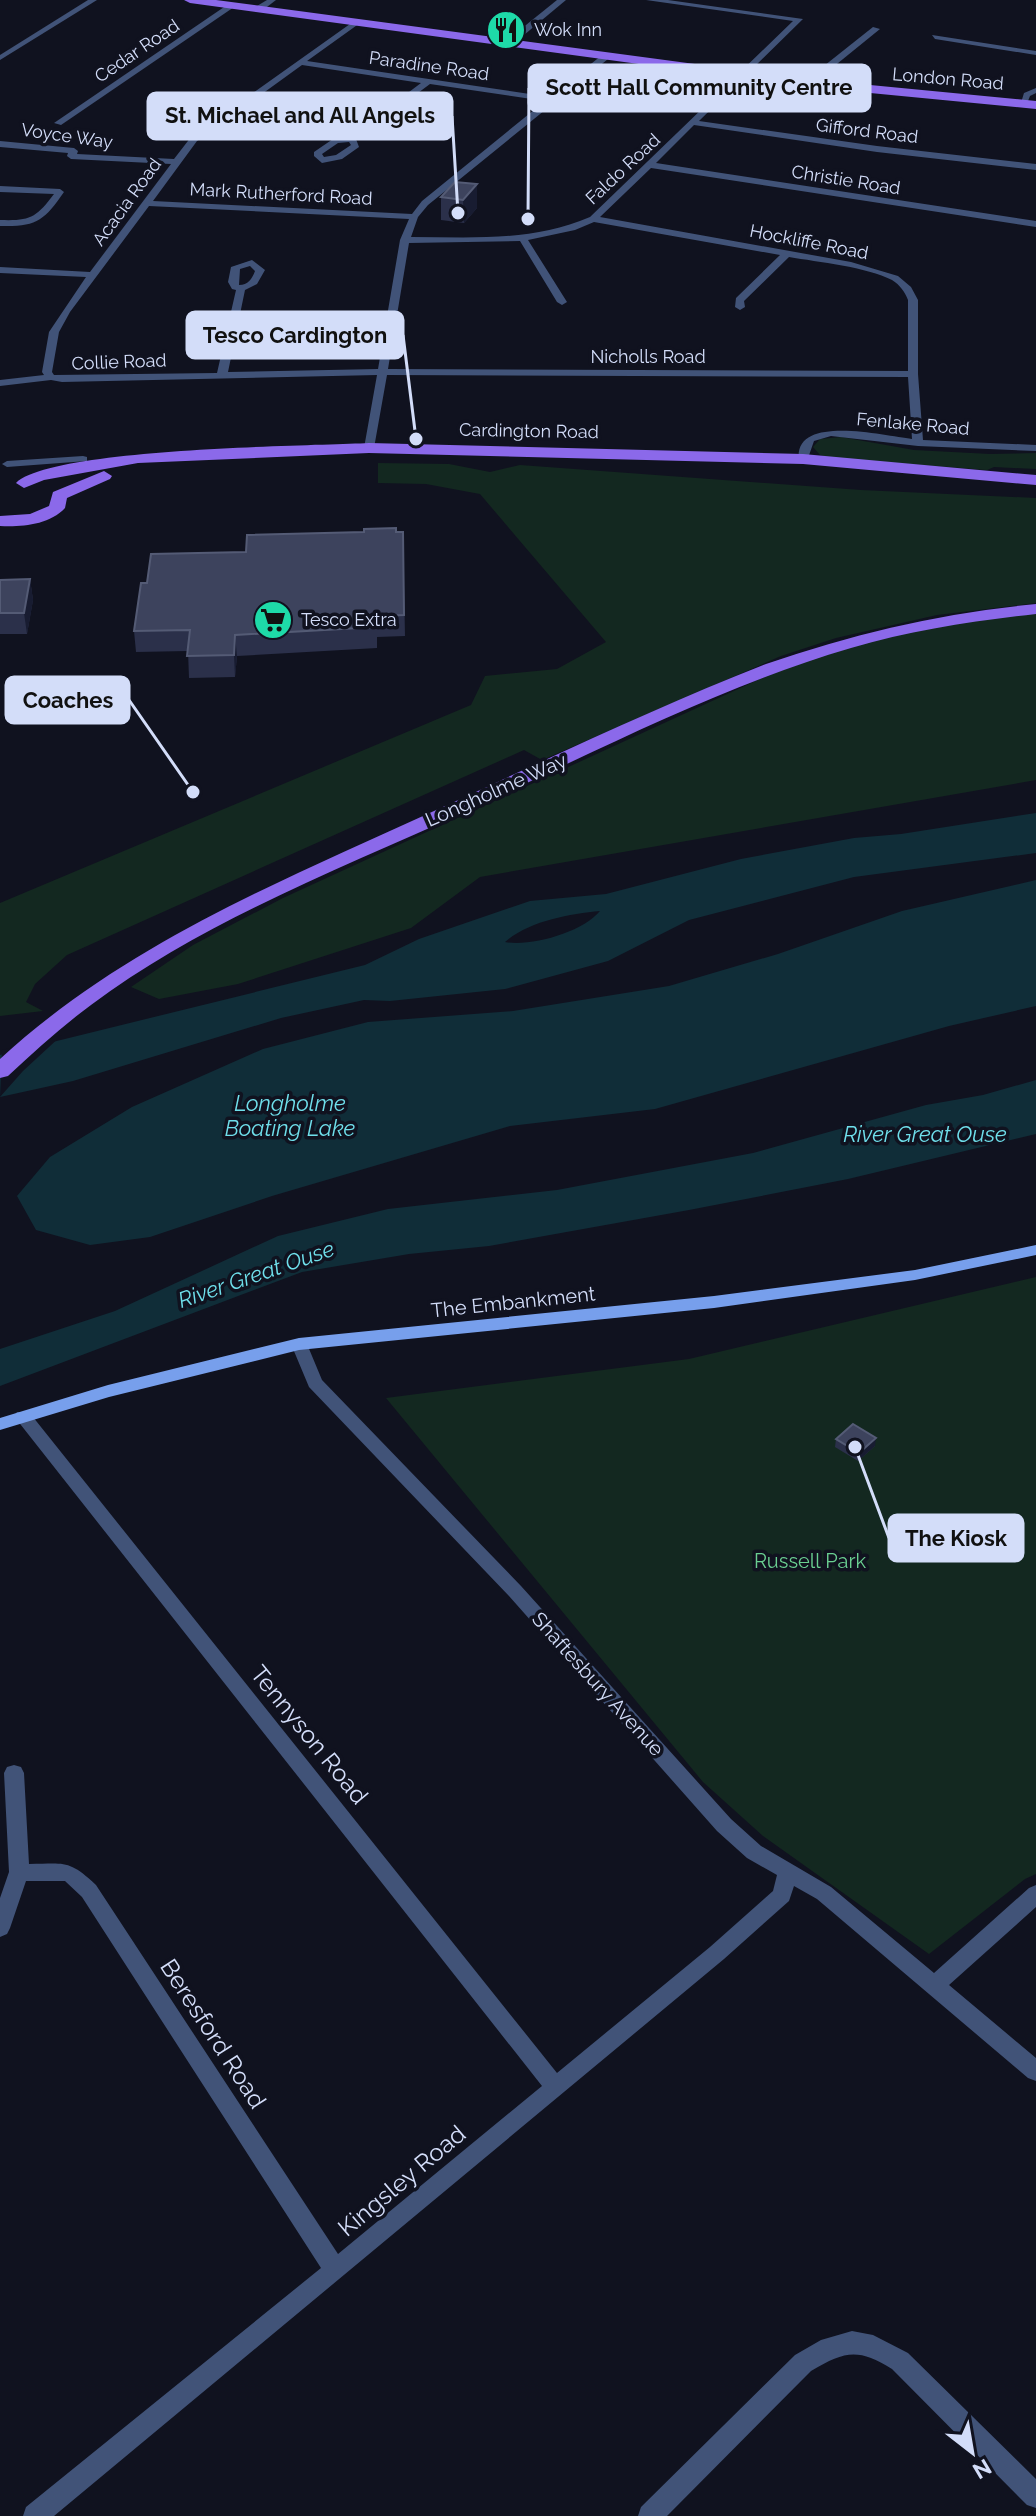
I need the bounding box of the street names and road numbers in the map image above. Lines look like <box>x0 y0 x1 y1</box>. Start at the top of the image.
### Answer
street label: Cedar Road <box>90 15 183 87</box>
street label: Paradine Road <box>368 47 490 84</box>
street label: London Road <box>892 63 1005 94</box>
street label: Gifford Road <box>815 114 919 147</box>
street label: Voyce Way <box>20 119 114 152</box>
street label: Faldo Road <box>581 129 664 208</box>
street label: Acacia Road <box>88 154 165 250</box>
street label: Christie Road <box>790 161 902 198</box>
street label: Mark Rutherford Road <box>189 178 373 209</box>
street label: Hockliffe Road <box>748 220 870 263</box>
street label: Nicholls Road <box>590 346 706 367</box>
street label: Collie Road <box>71 349 167 374</box>
street label: Fenlake Road <box>856 408 970 439</box>
street label: Cardington Road <box>459 419 599 442</box>
street label: Longholme Way <box>422 748 571 832</box>
street label: The Embankment <box>430 1281 597 1323</box>
street label: Shaftesbury Avenue <box>527 1607 669 1761</box>
street label: Tennyson Road <box>245 1659 374 1810</box>
street label: Beresford Road <box>154 1954 273 2114</box>
street label: Kingsley Road <box>332 2119 471 2242</box>

